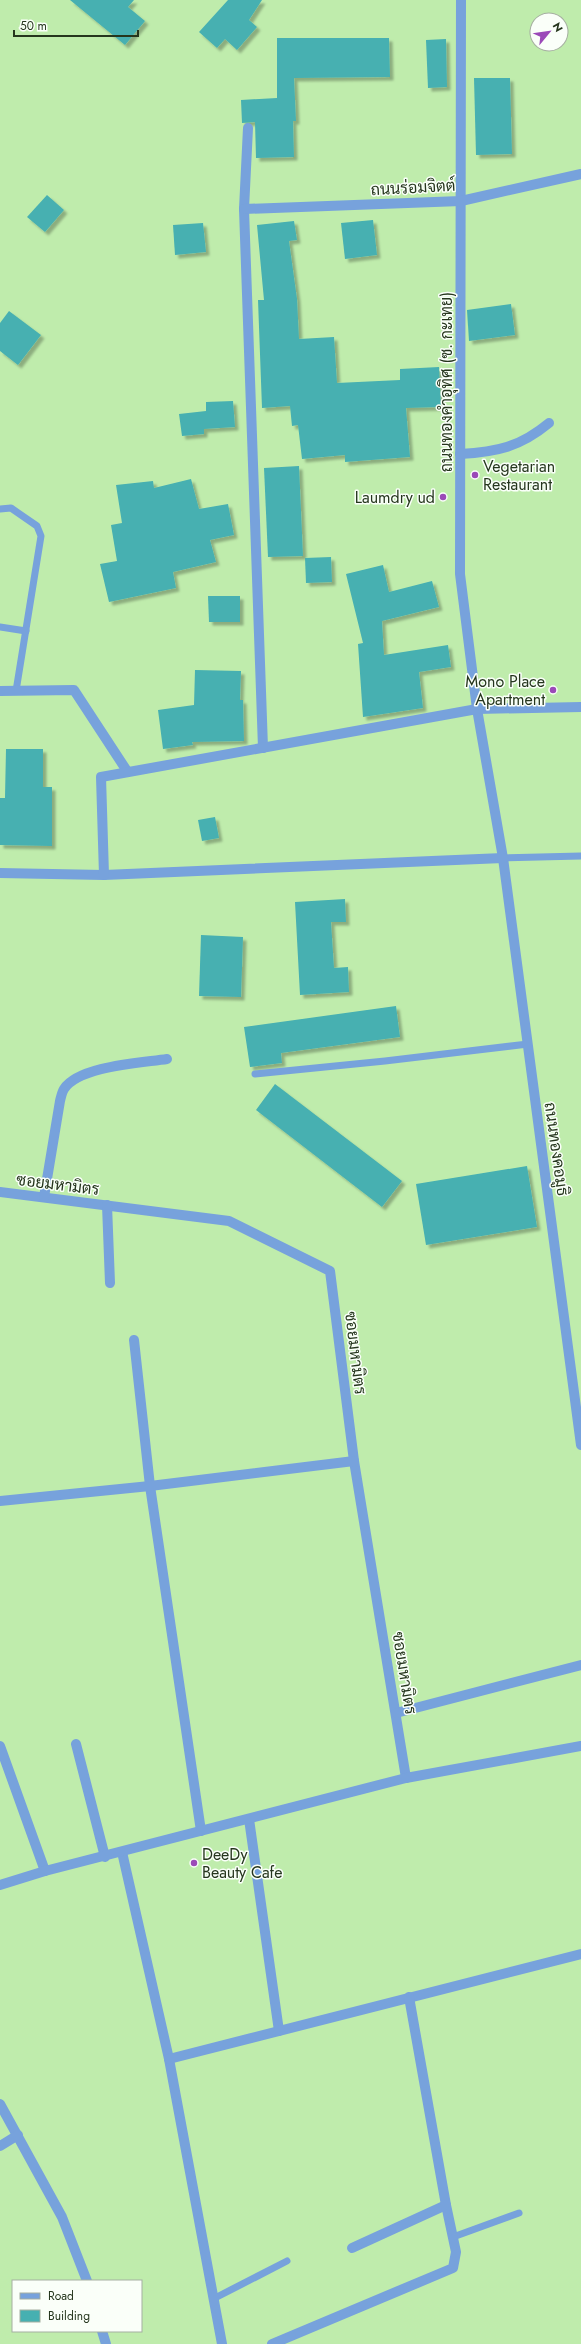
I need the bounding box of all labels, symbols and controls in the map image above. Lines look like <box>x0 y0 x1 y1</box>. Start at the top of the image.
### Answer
scale bar <box>14 12 138 38</box>
north arrow <box>529 12 569 52</box>
text: 50 m <box>20 17 47 35</box>
text: N <box>549 19 567 35</box>
street label: ถนนร่อมจิตต์ <box>370 173 456 201</box>
street label: ถนนทองคำอุทิศ (ซ. กะเทย) <box>435 292 458 472</box>
place label: Vegetarian Restaurant <box>483 455 555 496</box>
marker: Vegetarian Restaurant <box>470 470 480 480</box>
place label: Laumdry ud <box>355 486 435 509</box>
marker: Laumdry ud <box>438 492 448 502</box>
place label: Mono Place Apartment <box>465 670 545 711</box>
marker: Mono Place Apartment <box>548 685 558 695</box>
street label: ถนนทองคอมูธิ <box>539 1101 575 1198</box>
street label: ซอยมหามิตร <box>15 1168 101 1201</box>
street label: ซอยมหามิตร <box>339 1310 372 1396</box>
street label: ซอยมหามิตร <box>387 1630 422 1716</box>
place label: DeeDy Beauty Cafe <box>202 1843 282 1884</box>
marker: DeeDy Beauty Cafe <box>189 1858 199 1868</box>
legend <box>12 2280 142 2332</box>
text: Road <box>48 2287 74 2305</box>
text: Building <box>48 2307 90 2325</box>

